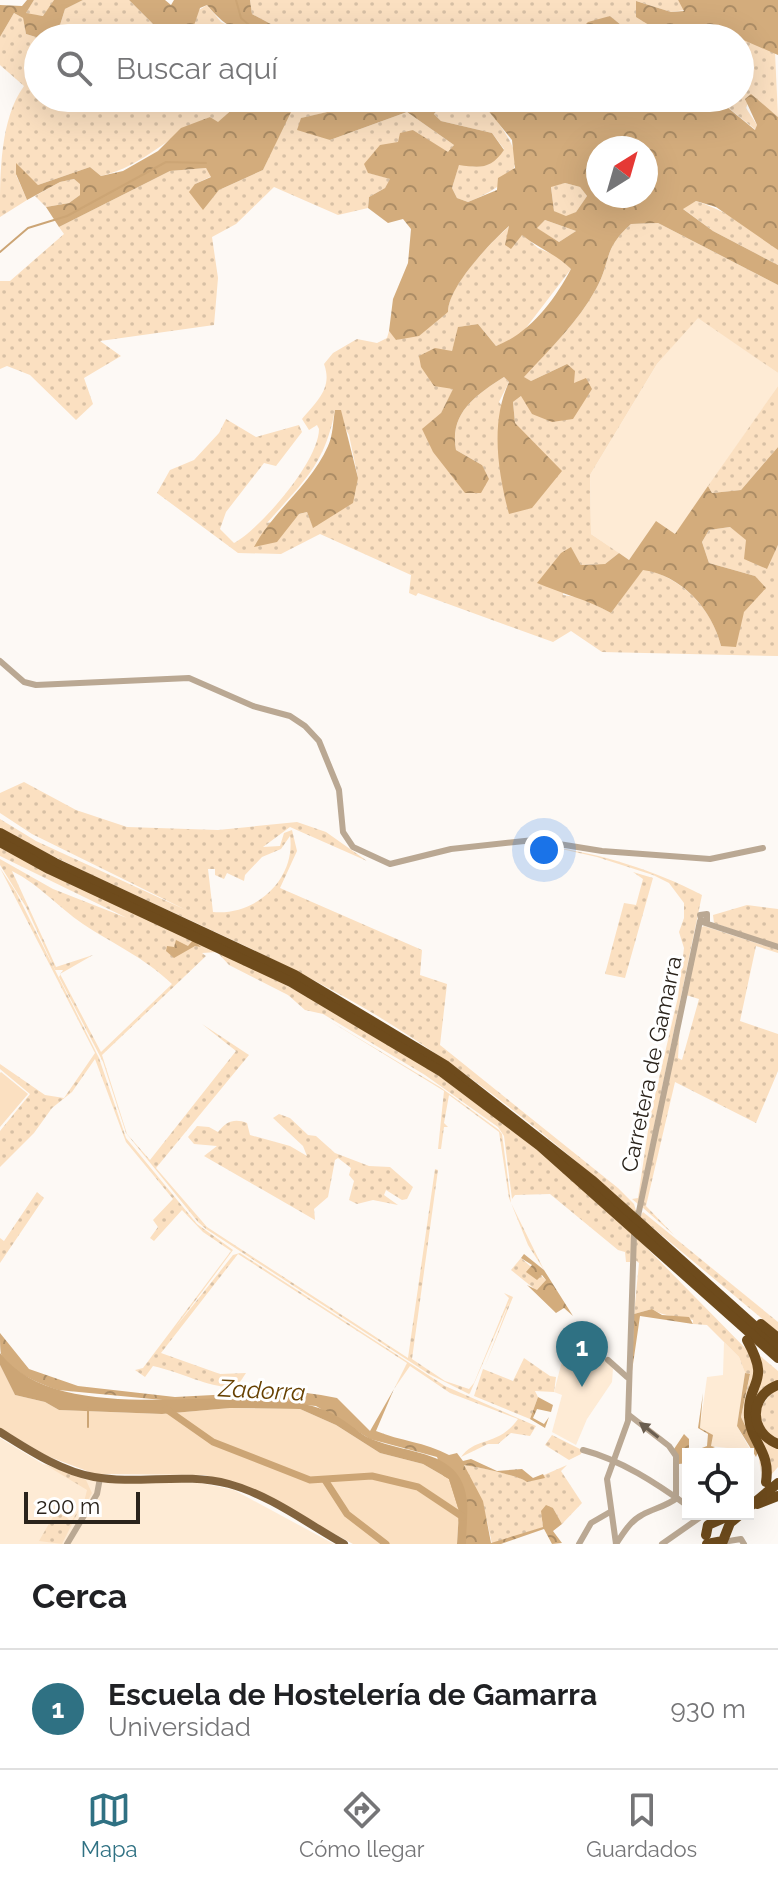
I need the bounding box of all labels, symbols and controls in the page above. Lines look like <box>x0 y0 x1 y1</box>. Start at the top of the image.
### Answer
search box <box>24 24 754 112</box>
icon: search <box>52 46 96 90</box>
text: Buscar aquí <box>116 51 278 86</box>
north arrow <box>586 136 658 208</box>
your location <box>524 830 564 870</box>
street label: Carretera de Gamarra <box>615 954 687 1174</box>
pin: 1 <box>556 1321 608 1387</box>
water label: Zadorra <box>217 1373 306 1407</box>
one-way arrow <box>638 1422 659 1438</box>
map controls <box>682 1448 754 1520</box>
button: locate <box>682 1448 754 1520</box>
scale bar <box>24 1488 140 1524</box>
text: 200 m <box>36 1493 100 1519</box>
text: Cerca <box>32 1576 127 1616</box>
text: Escuela de Hostelería de Gamarra <box>108 1677 597 1712</box>
text: 1 <box>52 1694 64 1724</box>
text: 930 m <box>670 1694 746 1724</box>
text: Universidad <box>108 1712 251 1742</box>
tab: Mapa <box>81 1788 138 1862</box>
tab: Cómo llegar <box>299 1788 424 1862</box>
tab: Guardados <box>586 1788 697 1862</box>

